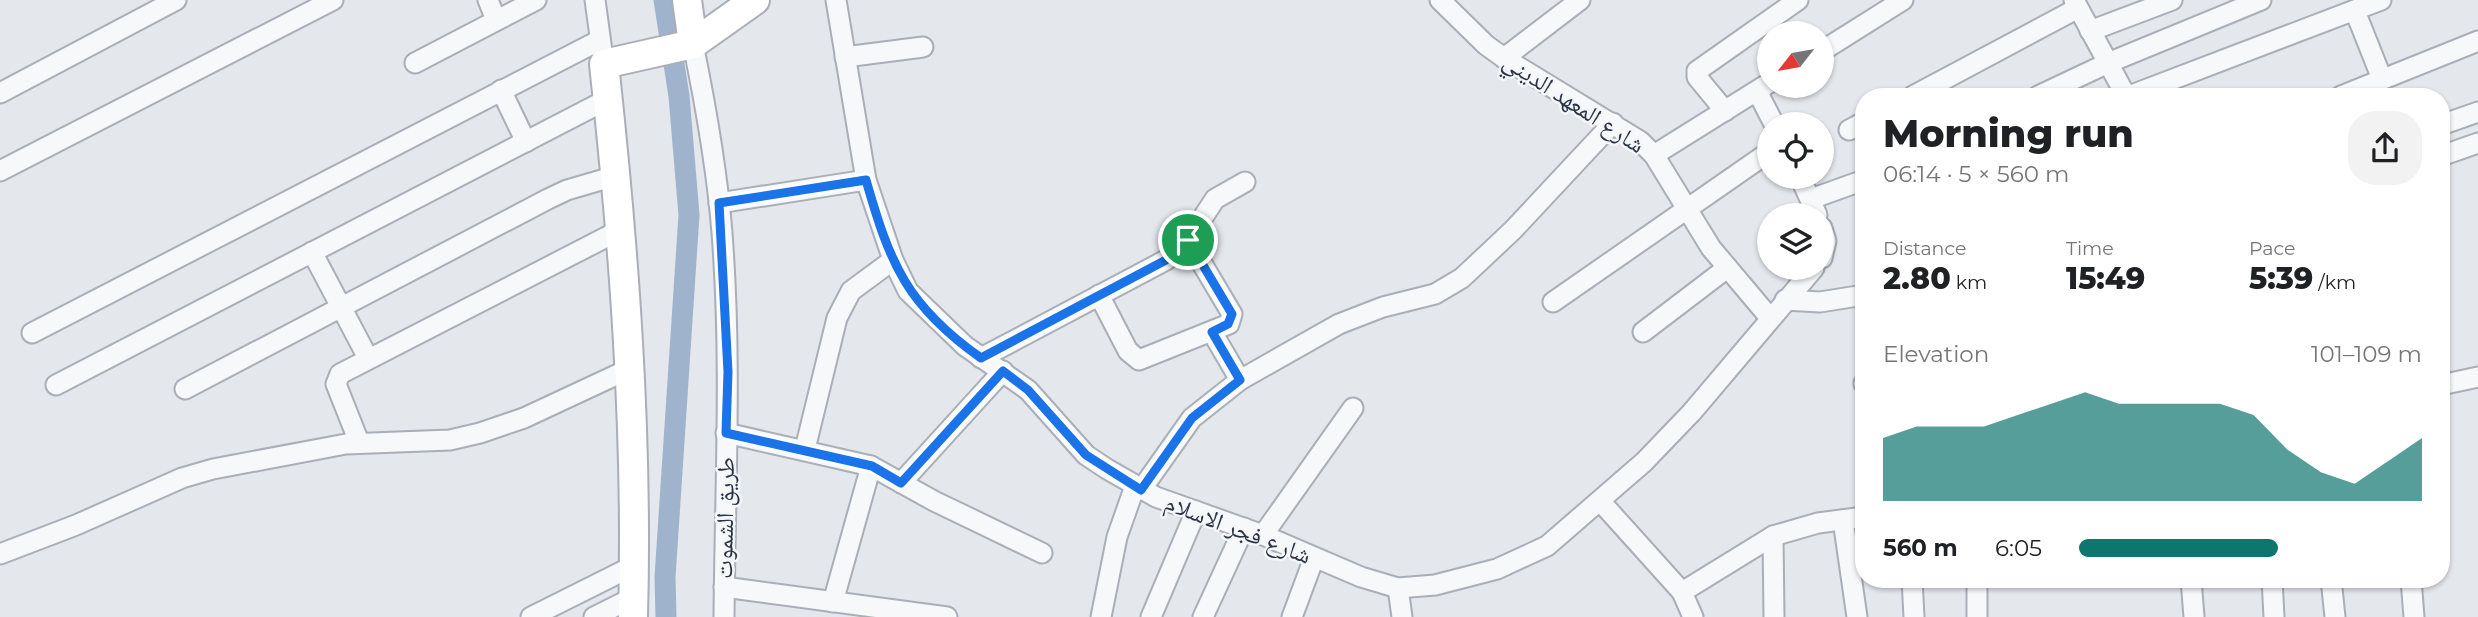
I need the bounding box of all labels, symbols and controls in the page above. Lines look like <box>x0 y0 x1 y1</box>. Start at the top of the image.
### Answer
north arrow <box>1757 21 1834 98</box>
map controls <box>1757 21 1834 280</box>
street label: شارع المعهد الديني <box>1495 46 1651 163</box>
text: Morning run <box>1883 110 2134 157</box>
button: share <box>2348 111 2422 185</box>
button: locate <box>1757 112 1834 189</box>
text: 06:14 · 5 × 560 m <box>1883 160 2069 188</box>
button: layers <box>1757 203 1834 280</box>
pin <box>1158 210 1218 270</box>
icon: arrive <box>1169 221 1207 259</box>
text: Distance <box>1883 237 1966 260</box>
text: Time <box>2066 237 2114 260</box>
text: Pace <box>2249 237 2296 260</box>
text: 2.80 <box>1883 260 1951 297</box>
text: 15:49 <box>2066 260 2145 297</box>
text: 5:39 <box>2249 260 2313 297</box>
text: km <box>1951 271 1987 294</box>
text: /km <box>2313 271 2356 294</box>
text: Elevation <box>1883 340 1989 368</box>
text: 101–109 m <box>2311 340 2422 368</box>
street label: طريق الشموت <box>709 457 740 579</box>
street label: شارع فجر الاسلام <box>1160 487 1315 572</box>
text: 560 m <box>1883 534 1958 562</box>
text: 6:05 <box>1995 534 2042 562</box>

